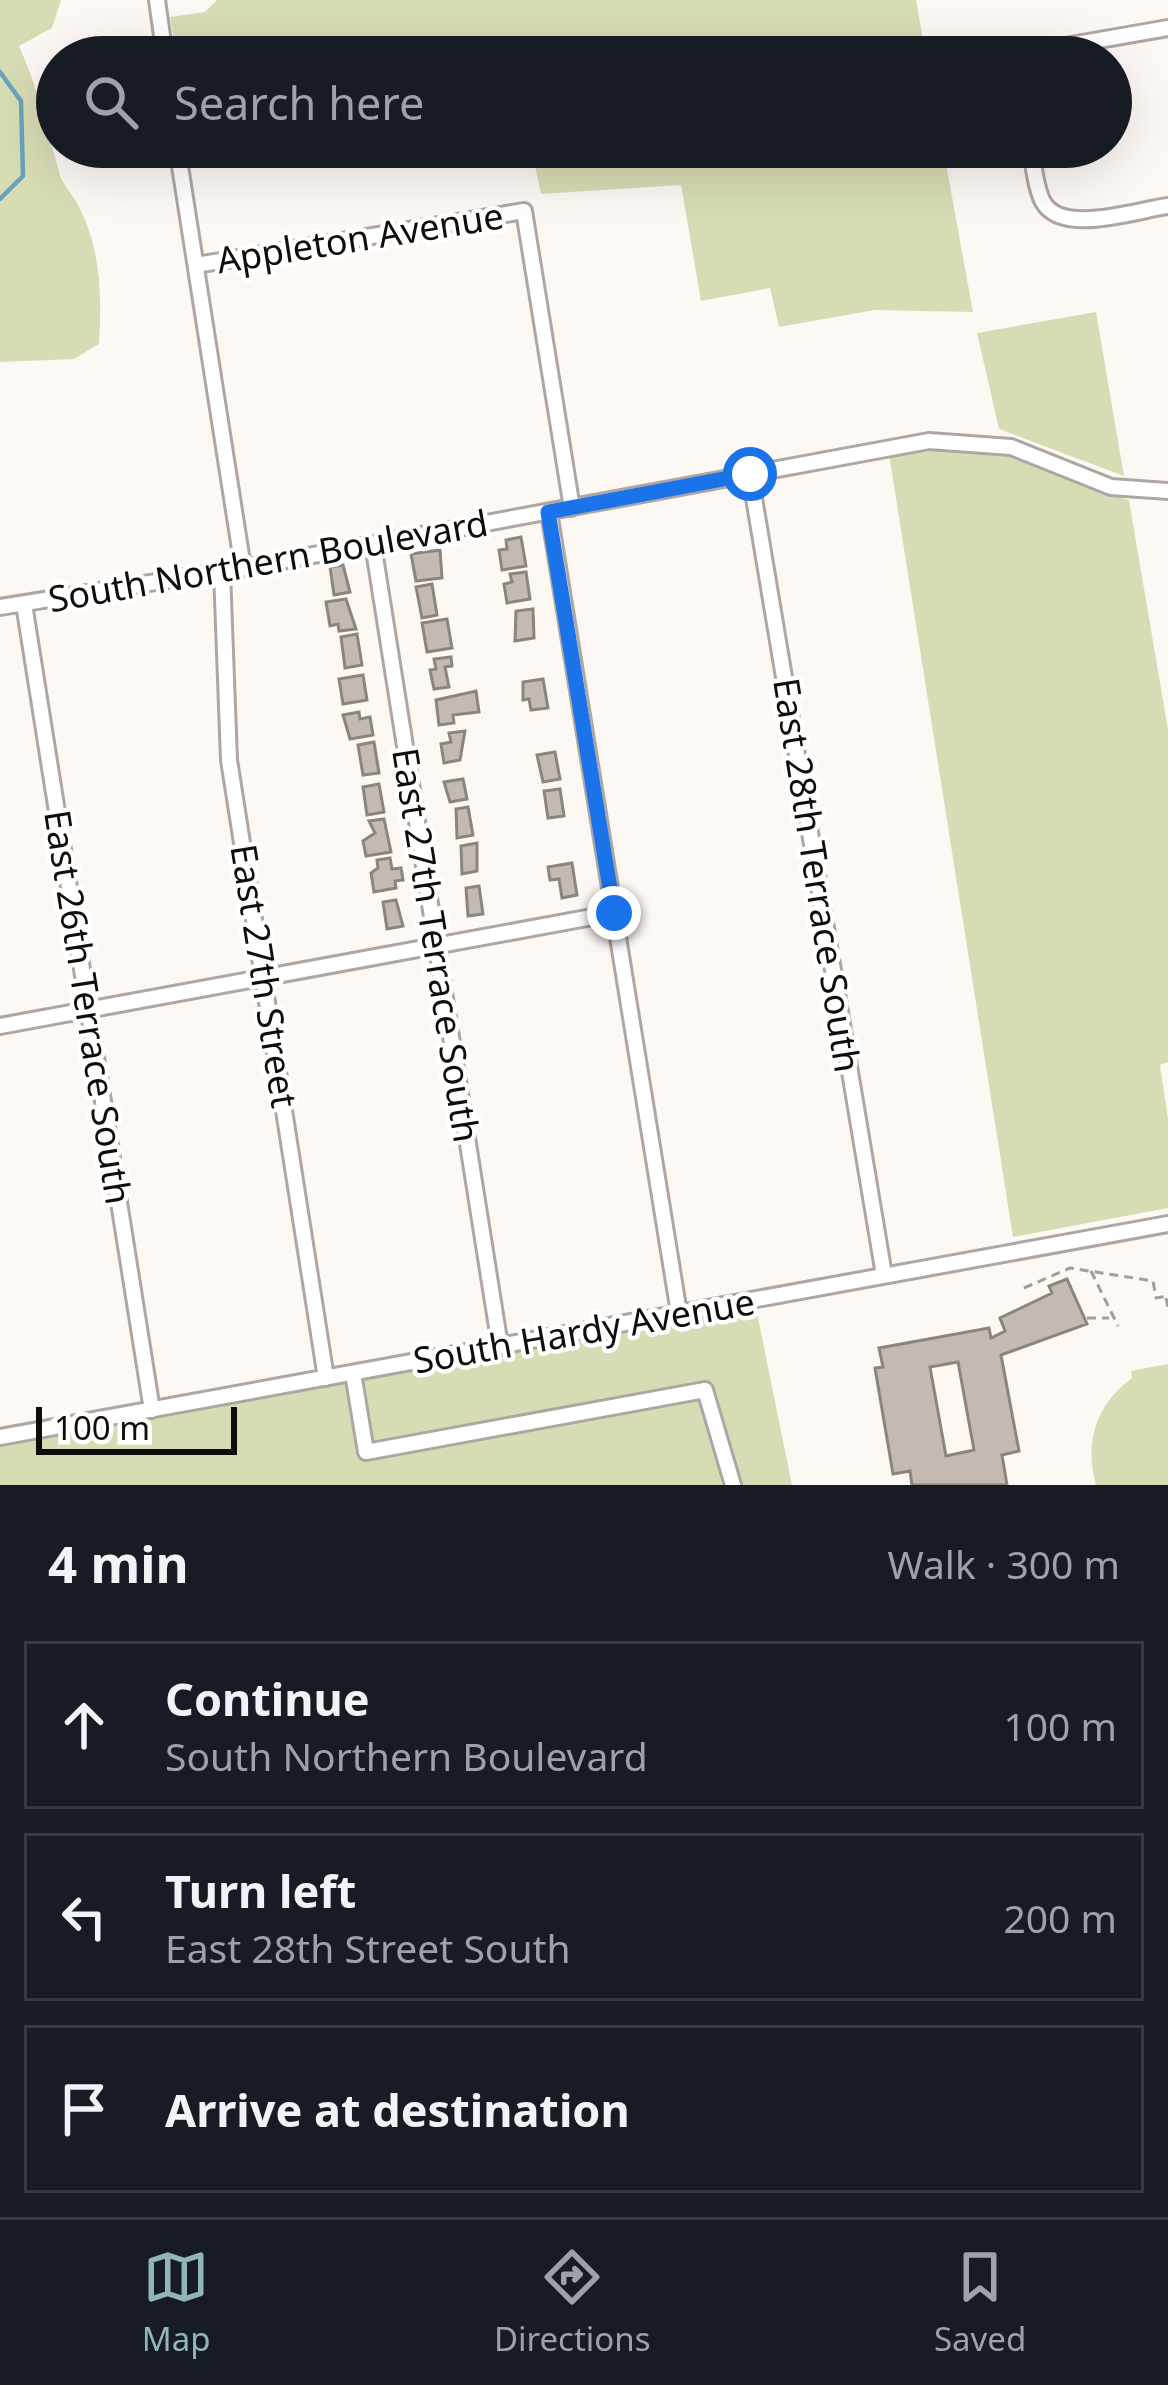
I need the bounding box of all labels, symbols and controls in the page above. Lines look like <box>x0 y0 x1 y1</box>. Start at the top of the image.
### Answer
search box <box>36 36 1132 168</box>
icon: search <box>78 69 144 135</box>
text: Search here <box>174 72 424 133</box>
street label: Appleton Avenue <box>213 191 507 284</box>
route start <box>723 447 777 501</box>
street label: South Northern Boulevard <box>44 498 492 623</box>
street label: East 28th Terrace South <box>762 674 873 1076</box>
street label: East 27th Terrace South <box>381 744 492 1146</box>
street label: East 26th Terrace South <box>33 806 144 1208</box>
street label: East 27th Street <box>219 841 310 1111</box>
route end <box>587 886 641 940</box>
street label: South Hardy Avenue <box>409 1276 758 1385</box>
scale bar <box>36 1401 237 1454</box>
text: 100 m <box>54 1405 150 1450</box>
text: 4 min <box>48 1528 189 1598</box>
text: Walk · 300 m <box>887 1537 1120 1590</box>
text: Continue <box>165 1668 370 1729</box>
icon: ahead <box>51 1692 117 1758</box>
text: 100 m <box>1003 1699 1117 1752</box>
text: South Northern Boulevard <box>165 1729 648 1782</box>
text: Turn left <box>165 1860 356 1921</box>
icon: left <box>51 1884 117 1950</box>
text: 200 m <box>1003 1891 1117 1944</box>
text: East 28th Street South <box>165 1921 571 1974</box>
icon: arrive <box>51 2076 117 2142</box>
text: Arrive at destination <box>165 2079 630 2140</box>
tab: Map <box>142 2244 210 2361</box>
tab: Directions <box>494 2244 651 2361</box>
tab: Saved <box>934 2244 1026 2361</box>

